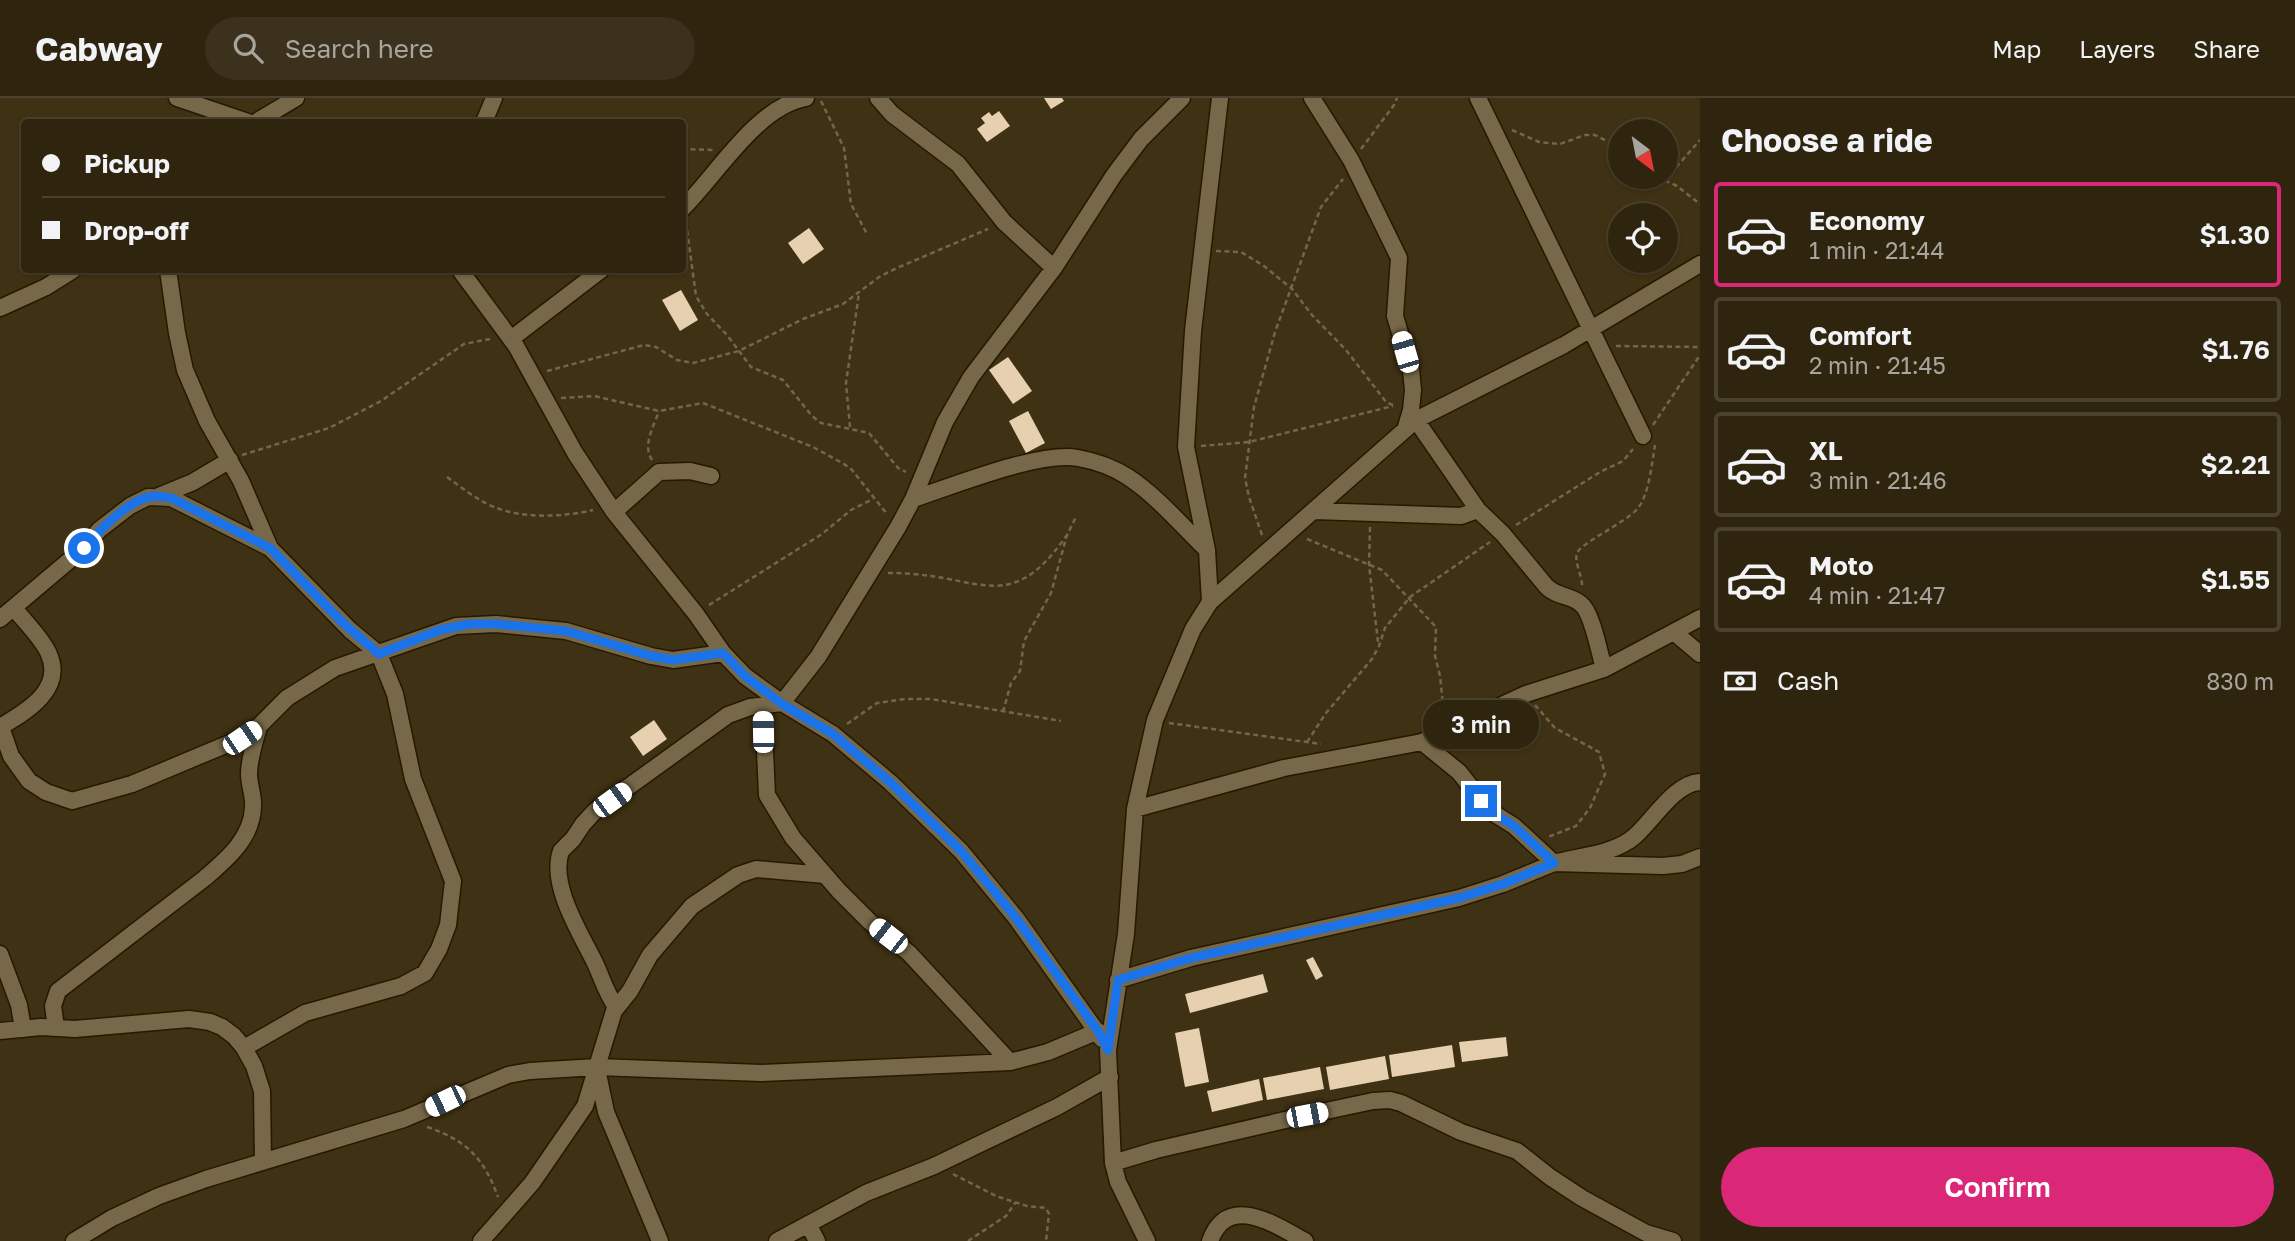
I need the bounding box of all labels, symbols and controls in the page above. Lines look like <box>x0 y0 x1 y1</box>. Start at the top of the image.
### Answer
search box <box>205 17 695 80</box>
text: Cabway <box>35 29 163 68</box>
icon: search <box>229 29 267 67</box>
text: Search here <box>285 33 434 64</box>
text: Map <box>1992 34 2041 63</box>
text: Layers <box>2079 34 2155 63</box>
text: Share <box>2193 34 2260 63</box>
north arrow <box>1608 119 1678 189</box>
map controls <box>1608 119 1678 273</box>
text: Choose a ride <box>1721 121 1933 159</box>
text: Pickup <box>84 148 170 179</box>
button: locate <box>1608 203 1678 273</box>
icon: car <box>1725 203 1788 266</box>
text: Economy <box>1809 205 1925 236</box>
text: Drop-off <box>84 215 189 246</box>
text: $1.30 <box>2199 219 2270 250</box>
text: 1 min · 21:44 <box>1809 236 1944 264</box>
icon: car <box>1725 318 1788 381</box>
text: Comfort <box>1809 320 1912 351</box>
car <box>1390 329 1421 375</box>
text: $1.76 <box>2201 334 2270 365</box>
text: 2 min · 21:45 <box>1809 351 1946 379</box>
icon: car <box>1725 433 1788 496</box>
text: XL <box>1809 435 1843 466</box>
text: $2.21 <box>2201 449 2270 480</box>
text: 3 min · 21:46 <box>1809 466 1947 494</box>
route start <box>68 532 100 564</box>
icon: car <box>1725 548 1788 611</box>
text: Moto <box>1809 550 1874 581</box>
text: $1.55 <box>2201 564 2270 595</box>
text: 4 min · 21:47 <box>1809 581 1945 609</box>
icon: cash <box>1721 662 1759 700</box>
text: Cash <box>1777 665 1839 696</box>
text: 830 m <box>2206 667 2274 695</box>
callout: 3 min <box>1423 700 1539 748</box>
text: 3 min <box>1451 710 1511 738</box>
car <box>753 711 774 753</box>
car <box>219 718 266 758</box>
car <box>589 779 636 821</box>
route end <box>1465 785 1497 817</box>
car <box>865 915 912 957</box>
car <box>422 1082 469 1120</box>
car <box>1285 1101 1330 1129</box>
button: Confirm <box>1721 1147 2274 1227</box>

